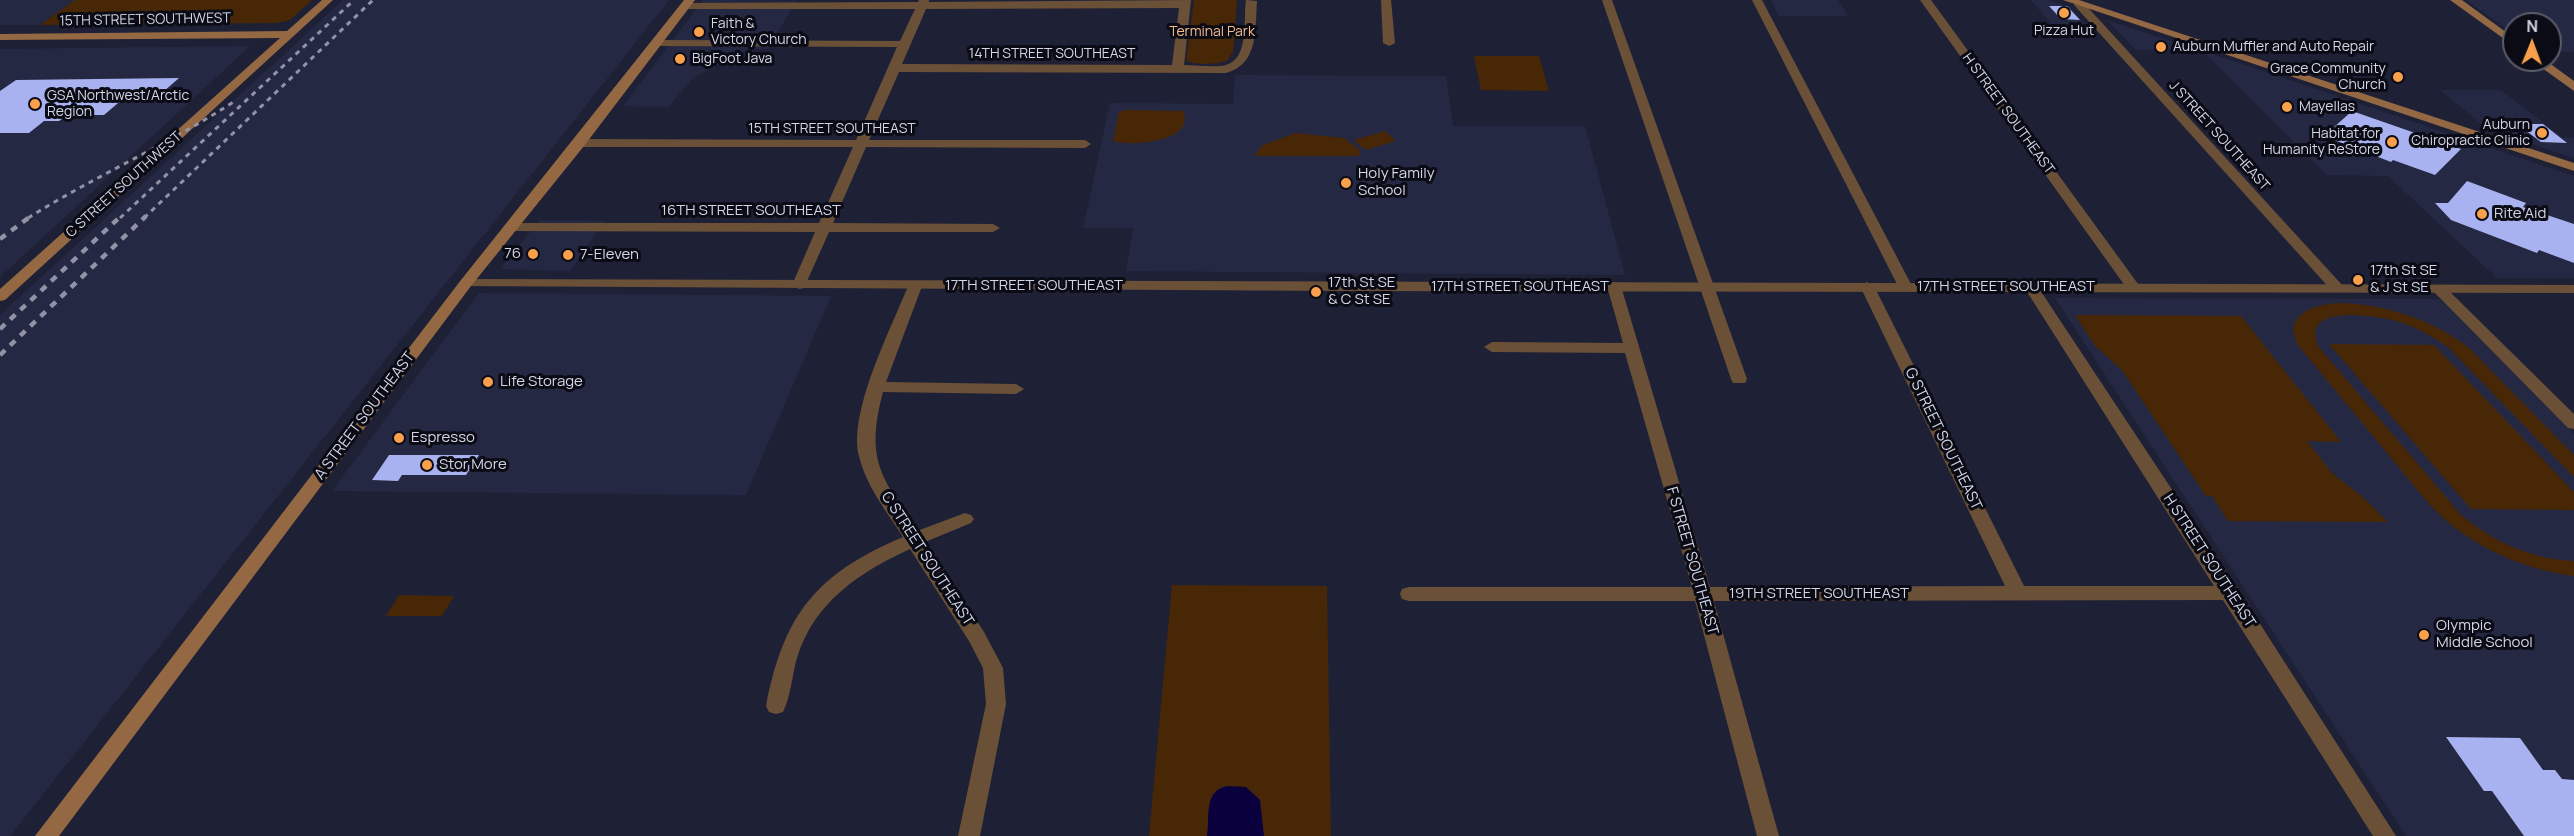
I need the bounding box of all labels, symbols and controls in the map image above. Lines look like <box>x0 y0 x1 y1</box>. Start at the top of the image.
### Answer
marker: Pizza Hut <box>2057 6 2071 20</box>
street label: 15TH STREET SOUTHWEST <box>59 10 231 30</box>
north arrow <box>2502 12 2562 72</box>
text: N <box>2526 15 2538 37</box>
place label: Faith & Victory Church <box>711 16 807 48</box>
place label: Pizza Hut <box>2034 23 2094 39</box>
park label: Terminal Park <box>1169 24 1255 40</box>
marker: Faith & Victory Church <box>692 25 706 39</box>
place label: Auburn Muffler and Auto Repair <box>2173 39 2374 55</box>
marker: Auburn Muffler and Auto Repair <box>2154 40 2168 54</box>
street label: 14TH STREET SOUTHEAST <box>969 46 1135 62</box>
street label: H STREET SOUTHEAST <box>1958 50 2058 178</box>
place label: BigFoot Java <box>692 51 772 67</box>
marker: BigFoot Java <box>673 52 687 66</box>
place label: Grace Community Church <box>2270 61 2386 94</box>
marker: Grace Community Church <box>2391 70 2405 84</box>
street label: J STREET SOUTHEAST <box>2165 78 2273 194</box>
place label: GSA Northwest/Arctic Region <box>47 88 189 120</box>
marker: GSA Northwest/Arctic Region <box>28 97 42 111</box>
place label: Mayellas <box>2299 99 2355 115</box>
marker: Mayellas <box>2280 100 2294 114</box>
place label: Auburn Chiropractic Clinic <box>2411 117 2530 150</box>
street label: 15TH STREET SOUTHEAST <box>748 121 916 137</box>
place label: Habitat for Humanity ReStore <box>2263 126 2380 158</box>
marker: Auburn Chiropractic Clinic <box>2535 126 2549 140</box>
street label: C STREET SOUTHWEST <box>63 129 185 241</box>
marker: Habitat for Humanity ReStore <box>2385 135 2399 149</box>
place label: Holy Family School <box>1358 165 1435 200</box>
marker: Holy Family School <box>1339 176 1353 190</box>
street label: 16TH STREET SOUTHEAST <box>661 202 841 220</box>
place label: Rite Aid <box>2494 205 2546 223</box>
marker: Rite Aid <box>2475 207 2489 221</box>
place label: 76 <box>504 245 521 263</box>
place label: 7-Eleven <box>580 246 639 264</box>
marker: 76 <box>526 247 540 261</box>
marker: 7-Eleven <box>561 248 575 262</box>
place label: 17th St SE & J St SE <box>2370 262 2437 297</box>
marker: 17th St SE & J St SE <box>2351 273 2365 287</box>
place label: 17th St SE & C St SE <box>1328 274 1395 309</box>
street label: 17TH STREET SOUTHEAST <box>945 277 1123 295</box>
street label: 17TH STREET SOUTHEAST <box>1431 278 1609 296</box>
street label: 17TH STREET SOUTHEAST <box>1917 278 2095 296</box>
marker: 17th St SE & C St SE <box>1309 285 1323 299</box>
street label: A STREET SOUTHEAST <box>311 349 419 483</box>
street label: G STREET SOUTHEAST <box>1901 365 1985 513</box>
place label: Life Storage <box>500 373 583 391</box>
marker: Life Storage <box>481 375 495 389</box>
place label: Espresso <box>411 429 475 447</box>
marker: Espresso <box>392 431 406 445</box>
place label: Stor More <box>439 456 507 474</box>
marker: Stor More <box>420 458 434 472</box>
street label: F STREET SOUTHEAST <box>1662 485 1722 637</box>
street label: C STREET SOUTHEAST <box>877 489 977 629</box>
street label: H STREET SOUTHEAST <box>2159 491 2259 631</box>
street label: 19TH STREET SOUTHEAST <box>1729 585 1909 603</box>
place label: Olympic Middle School <box>2436 617 2533 652</box>
marker: Olympic Middle School <box>2417 628 2431 642</box>

